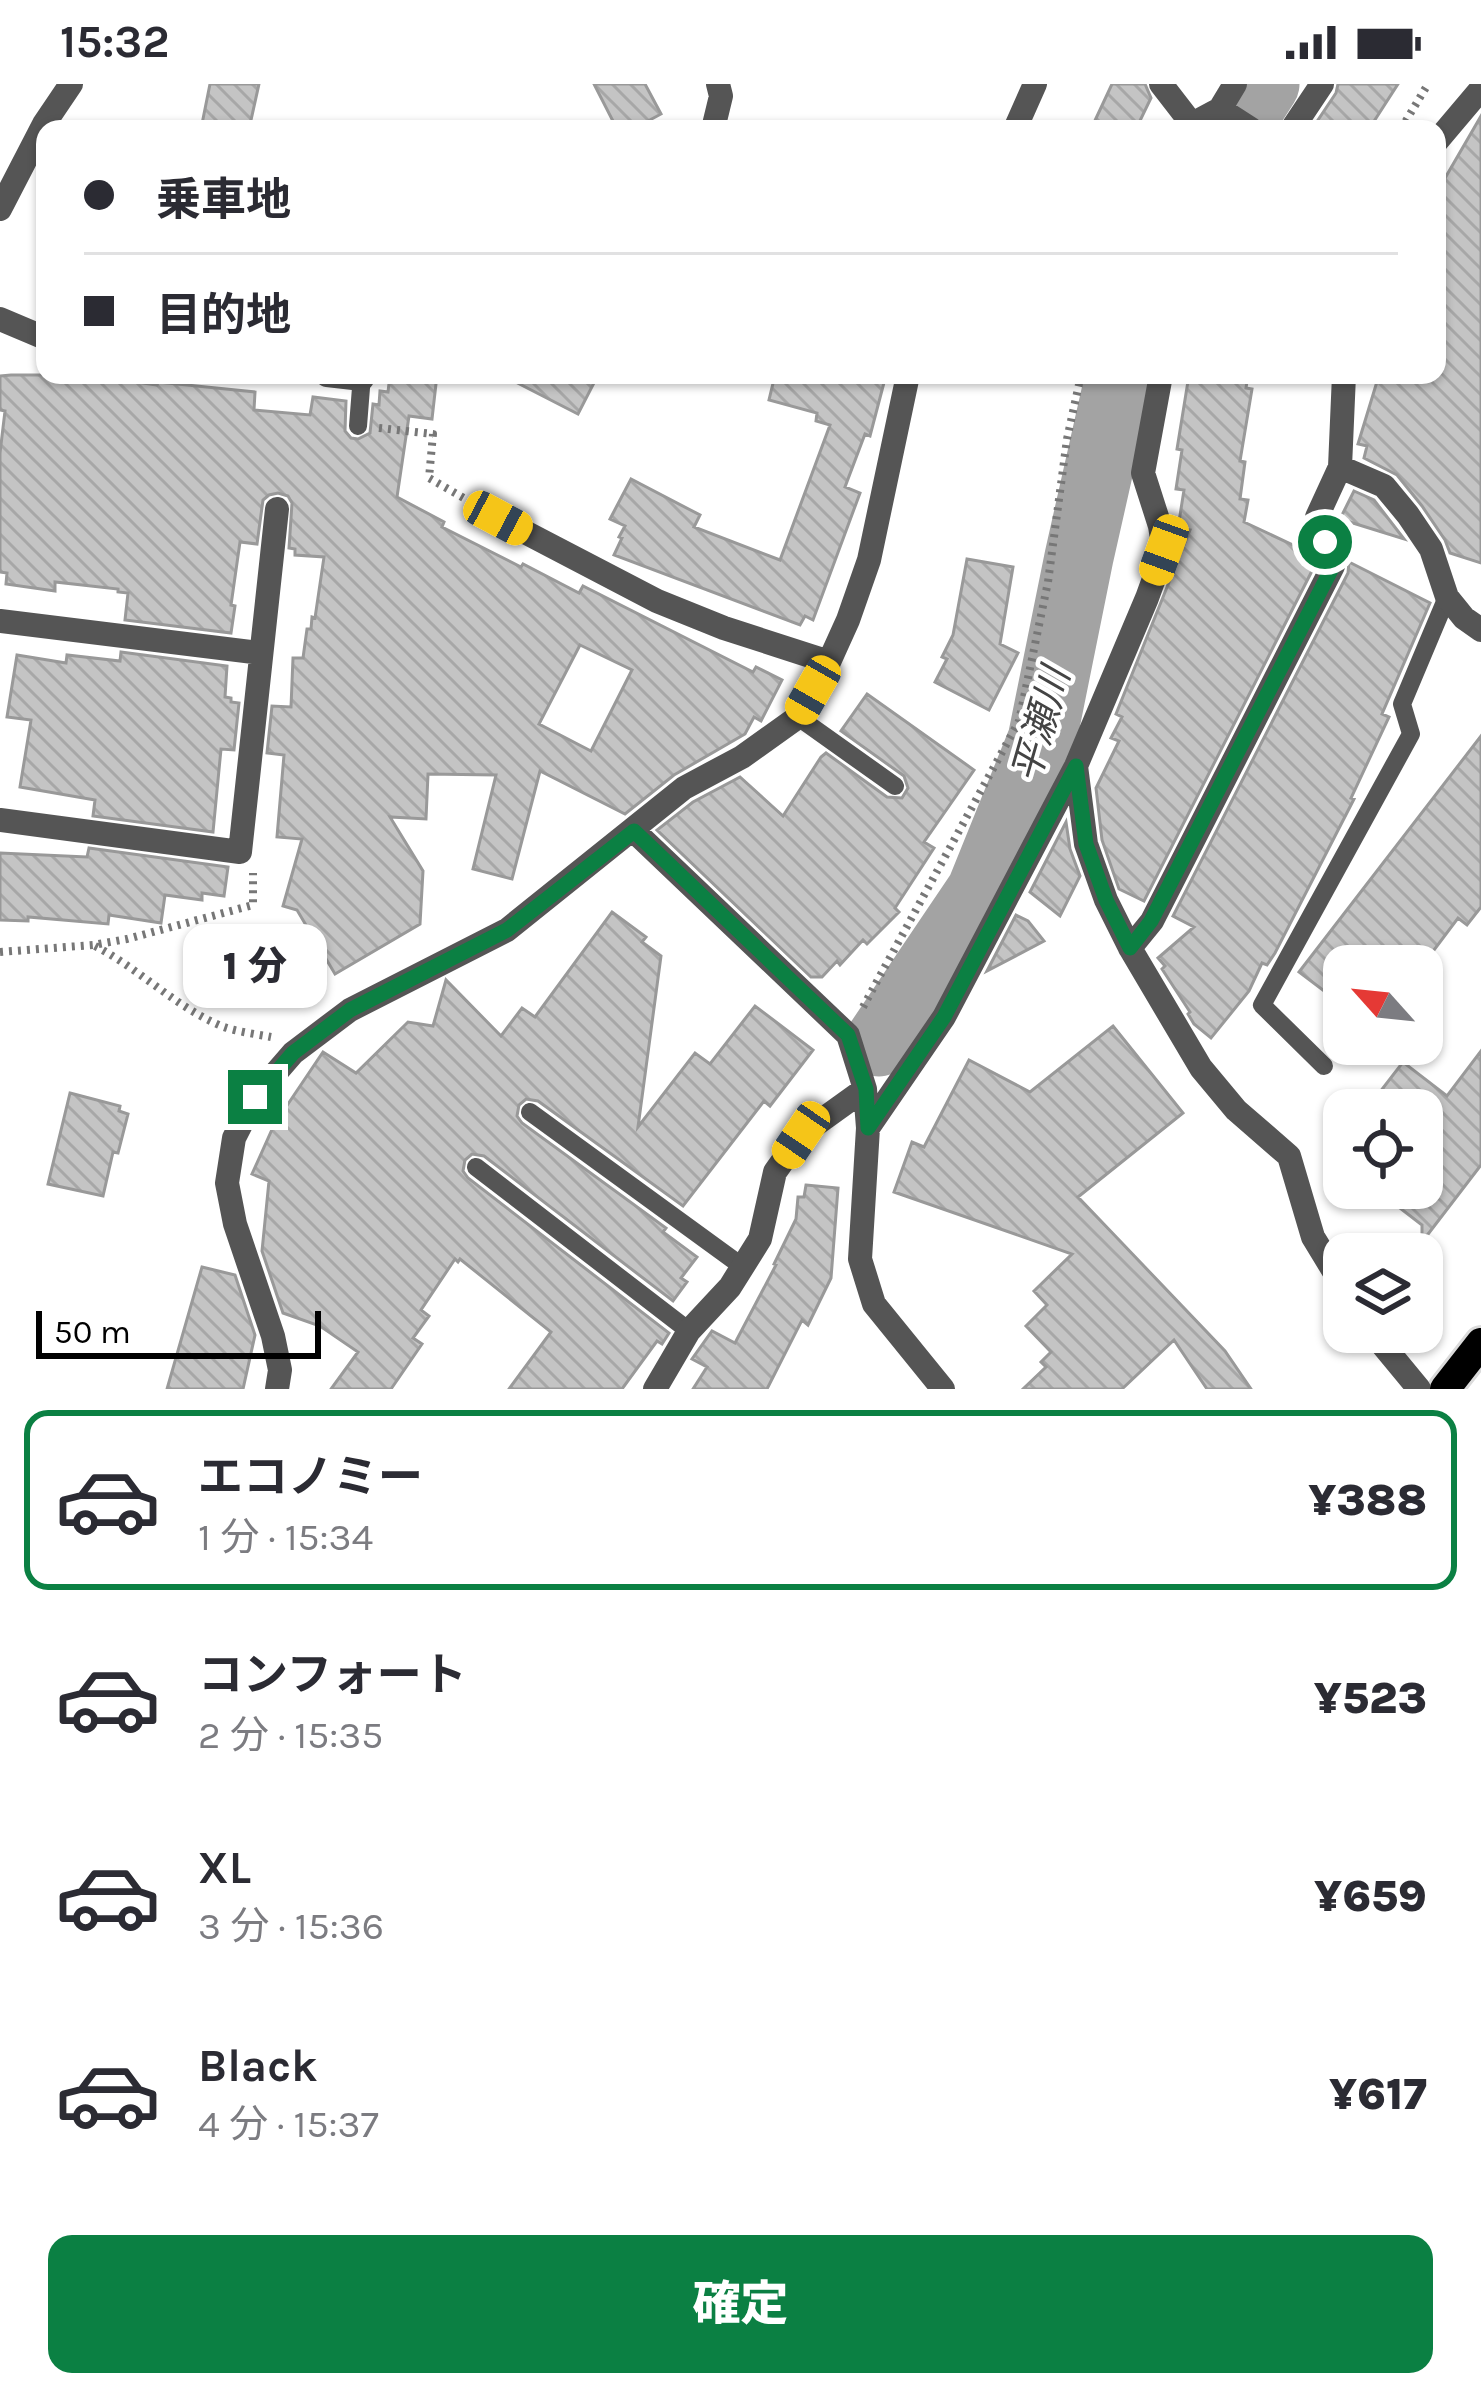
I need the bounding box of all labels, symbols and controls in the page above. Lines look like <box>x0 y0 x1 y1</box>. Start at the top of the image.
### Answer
text: 15:32 <box>60 16 170 68</box>
text: 乗車地 <box>156 174 291 226</box>
text: 目的地 <box>156 289 291 341</box>
car <box>458 485 538 551</box>
car <box>1135 510 1193 590</box>
route start <box>1298 515 1352 569</box>
car <box>779 650 847 730</box>
water label: 平瀬川 <box>1003 659 1080 788</box>
callout: 1 分 <box>183 923 327 1007</box>
text: 1 分 <box>223 943 287 989</box>
north arrow <box>1323 945 1443 1065</box>
map controls <box>1323 945 1443 1353</box>
route end <box>228 1070 282 1124</box>
button: locate <box>1323 1089 1443 1209</box>
car <box>766 1095 836 1175</box>
button: layers <box>1323 1233 1443 1353</box>
scale bar <box>36 1305 321 1358</box>
text: 50 m <box>54 1313 131 1351</box>
icon: car <box>54 1446 162 1554</box>
text: エコノミー <box>198 1451 423 1503</box>
text: ¥388 <box>1308 1474 1427 1526</box>
text: 1 分 · 15:34 <box>198 1514 373 1560</box>
icon: car <box>54 1644 162 1752</box>
text: コンフォート <box>198 1649 467 1701</box>
text: ¥523 <box>1314 1672 1427 1724</box>
text: 2 分 · 15:35 <box>198 1712 383 1758</box>
icon: car <box>54 1842 162 1950</box>
text: XL <box>198 1842 251 1894</box>
text: ¥659 <box>1314 1870 1427 1922</box>
text: 3 分 · 15:36 <box>198 1903 384 1949</box>
icon: car <box>54 2040 162 2148</box>
text: Black <box>198 2040 318 2092</box>
text: ¥617 <box>1329 2068 1427 2120</box>
text: 4 分 · 15:37 <box>198 2101 379 2147</box>
button: 確定 <box>48 2235 1433 2373</box>

